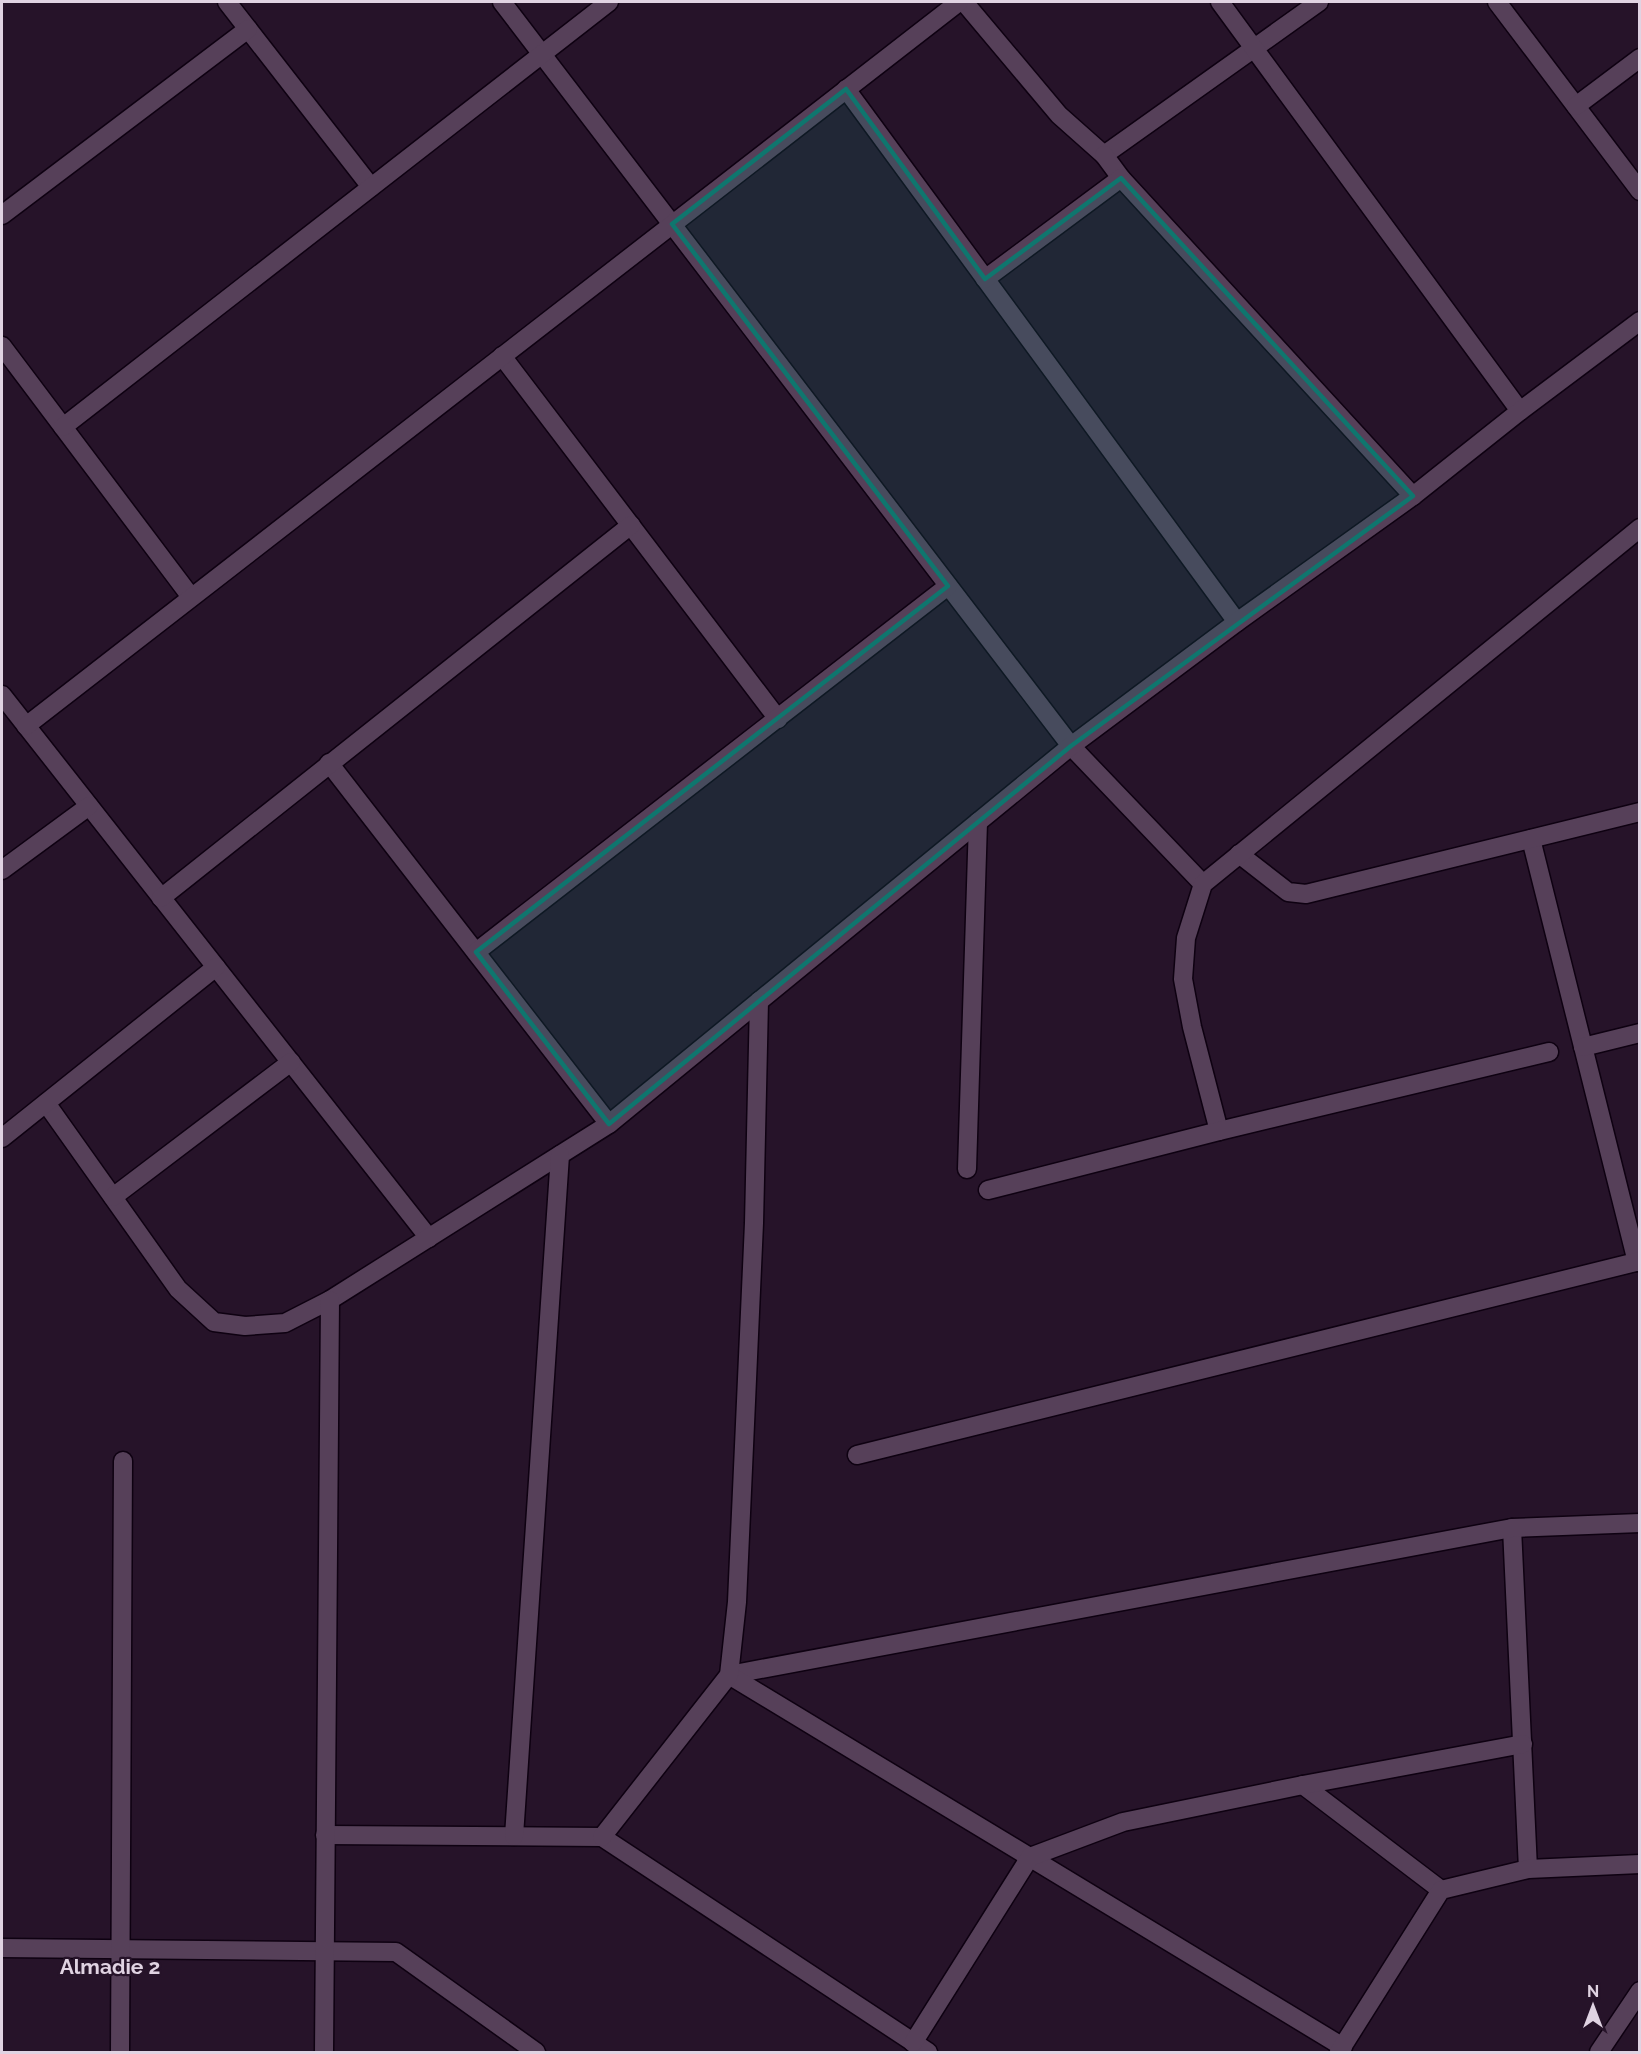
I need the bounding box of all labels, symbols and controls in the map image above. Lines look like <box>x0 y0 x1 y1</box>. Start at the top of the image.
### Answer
district label: Almadie 2 <box>60 1954 160 1979</box>
north arrow <box>1563 1976 1623 2036</box>
text: N <box>1587 1982 1599 2001</box>

